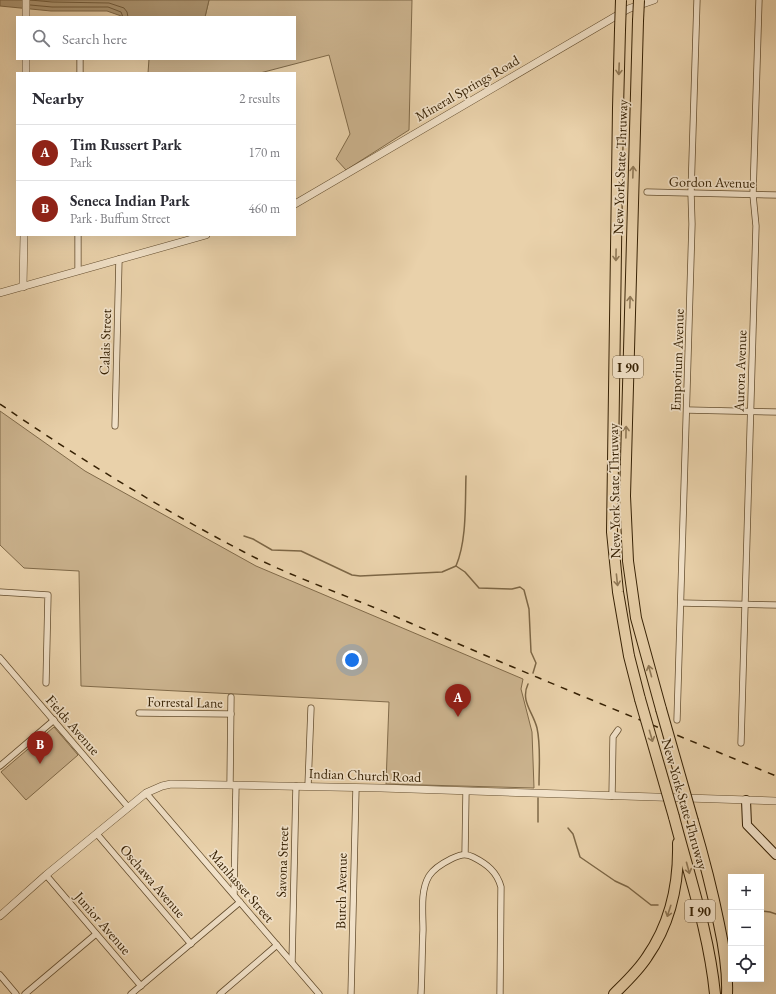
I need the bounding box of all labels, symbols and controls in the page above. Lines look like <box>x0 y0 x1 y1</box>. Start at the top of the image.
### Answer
search box <box>16 16 296 60</box>
icon: search <box>30 27 52 49</box>
text: Search here <box>62 29 127 48</box>
street label: Mineral Springs Road <box>412 50 523 125</box>
one-way arrow <box>615 62 623 75</box>
text: Nearby <box>32 87 84 109</box>
text: 2 results <box>239 90 280 107</box>
street label: New York State Thruway <box>609 98 631 235</box>
text: Tim Russert Park <box>70 135 182 154</box>
text: A <box>40 144 50 161</box>
text: 170 m <box>249 144 280 161</box>
text: Park <box>70 154 92 171</box>
one-way arrow <box>630 166 637 179</box>
street label: Gordon Avenue <box>669 172 756 192</box>
text: Seneca Indian Park <box>70 191 190 210</box>
text: B <box>41 200 49 217</box>
text: 460 m <box>249 200 280 217</box>
text: Park · Buffum Street <box>70 210 170 227</box>
one-way arrow <box>612 248 620 261</box>
one-way arrow <box>626 296 633 309</box>
street label: Calais Street <box>95 308 115 375</box>
street label: Emporium Avenue <box>666 308 688 411</box>
street label: Aurora Avenue <box>730 329 750 413</box>
road number: I 90 <box>613 356 643 378</box>
street label: New York State Thruway <box>604 422 624 559</box>
one-way arrow <box>622 426 630 439</box>
one-way arrow <box>613 573 620 586</box>
your location <box>342 650 362 670</box>
one-way arrow <box>646 665 653 678</box>
pin: A <box>445 684 471 717</box>
street label: Fields Avenue <box>42 691 104 759</box>
street label: Forrestal Lane <box>147 692 224 712</box>
one-way arrow <box>648 730 655 743</box>
pin: B <box>27 731 53 764</box>
street label: New York State Thruway <box>658 736 713 872</box>
street label: Indian Church Road <box>308 764 423 786</box>
street label: Savona Street <box>272 826 292 898</box>
street label: Oschawa Avenue <box>116 841 190 922</box>
street label: Manhasset Street <box>205 846 279 927</box>
street label: Burch Avenue <box>331 852 351 929</box>
one-way arrow <box>685 861 692 874</box>
map controls <box>728 874 764 982</box>
button: + <box>728 874 764 910</box>
street label: Junior Avenue <box>70 887 136 959</box>
road number: I 90 <box>685 900 715 922</box>
one-way arrow <box>665 904 672 917</box>
button: − <box>728 910 764 946</box>
button: locate <box>728 946 764 982</box>

